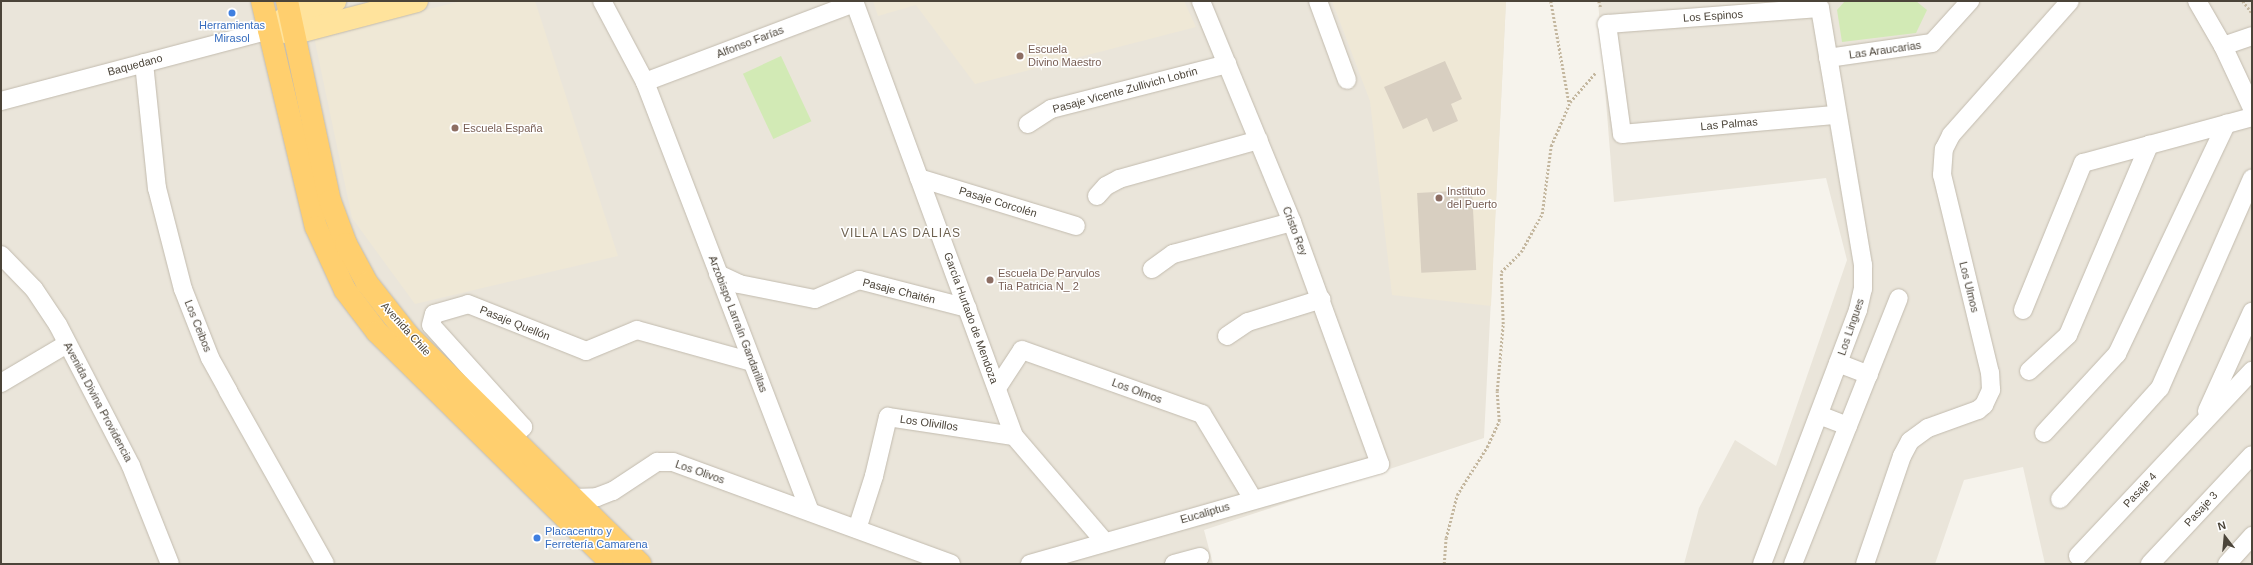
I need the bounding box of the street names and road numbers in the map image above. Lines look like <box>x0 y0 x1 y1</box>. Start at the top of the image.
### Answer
street label: Los Espinos <box>1683 7 1743 25</box>
street label: Alfonso Farías <box>715 23 785 61</box>
street label: Las Araucarias <box>1848 38 1922 62</box>
street label: Baquedano <box>106 51 164 79</box>
street label: Pasaje Vicente Zullivich Lobrin <box>1051 64 1199 116</box>
street label: Las Palmas <box>1700 115 1758 133</box>
street label: Pasaje Corcolén <box>957 184 1039 220</box>
street label: Cristo Rey <box>1280 205 1310 257</box>
street label: García Hurtado de Mendoza <box>941 251 1001 385</box>
street label: Arzobispo Larraín Gandarillas <box>706 254 770 394</box>
street label: Los Ulmos <box>1956 260 1982 314</box>
street label: Pasaje Chaitén <box>861 276 937 306</box>
street label: Los Lingues <box>1835 297 1867 357</box>
street label: Los Ceibos <box>182 298 214 354</box>
street label: Avenida Chile <box>378 299 434 359</box>
street label: Pasaje Quellón <box>478 303 552 343</box>
street label: Avenida Divina Providencia <box>61 340 135 464</box>
street label: Los Olmos <box>1110 376 1164 406</box>
street label: Los Olivillos <box>899 412 959 434</box>
street label: Los Olivos <box>674 457 726 487</box>
street label: Pasaje 4 <box>2121 470 2159 510</box>
street label: Pasaje 3 <box>2182 489 2220 529</box>
street label: Eucaliptus <box>1179 500 1231 526</box>

